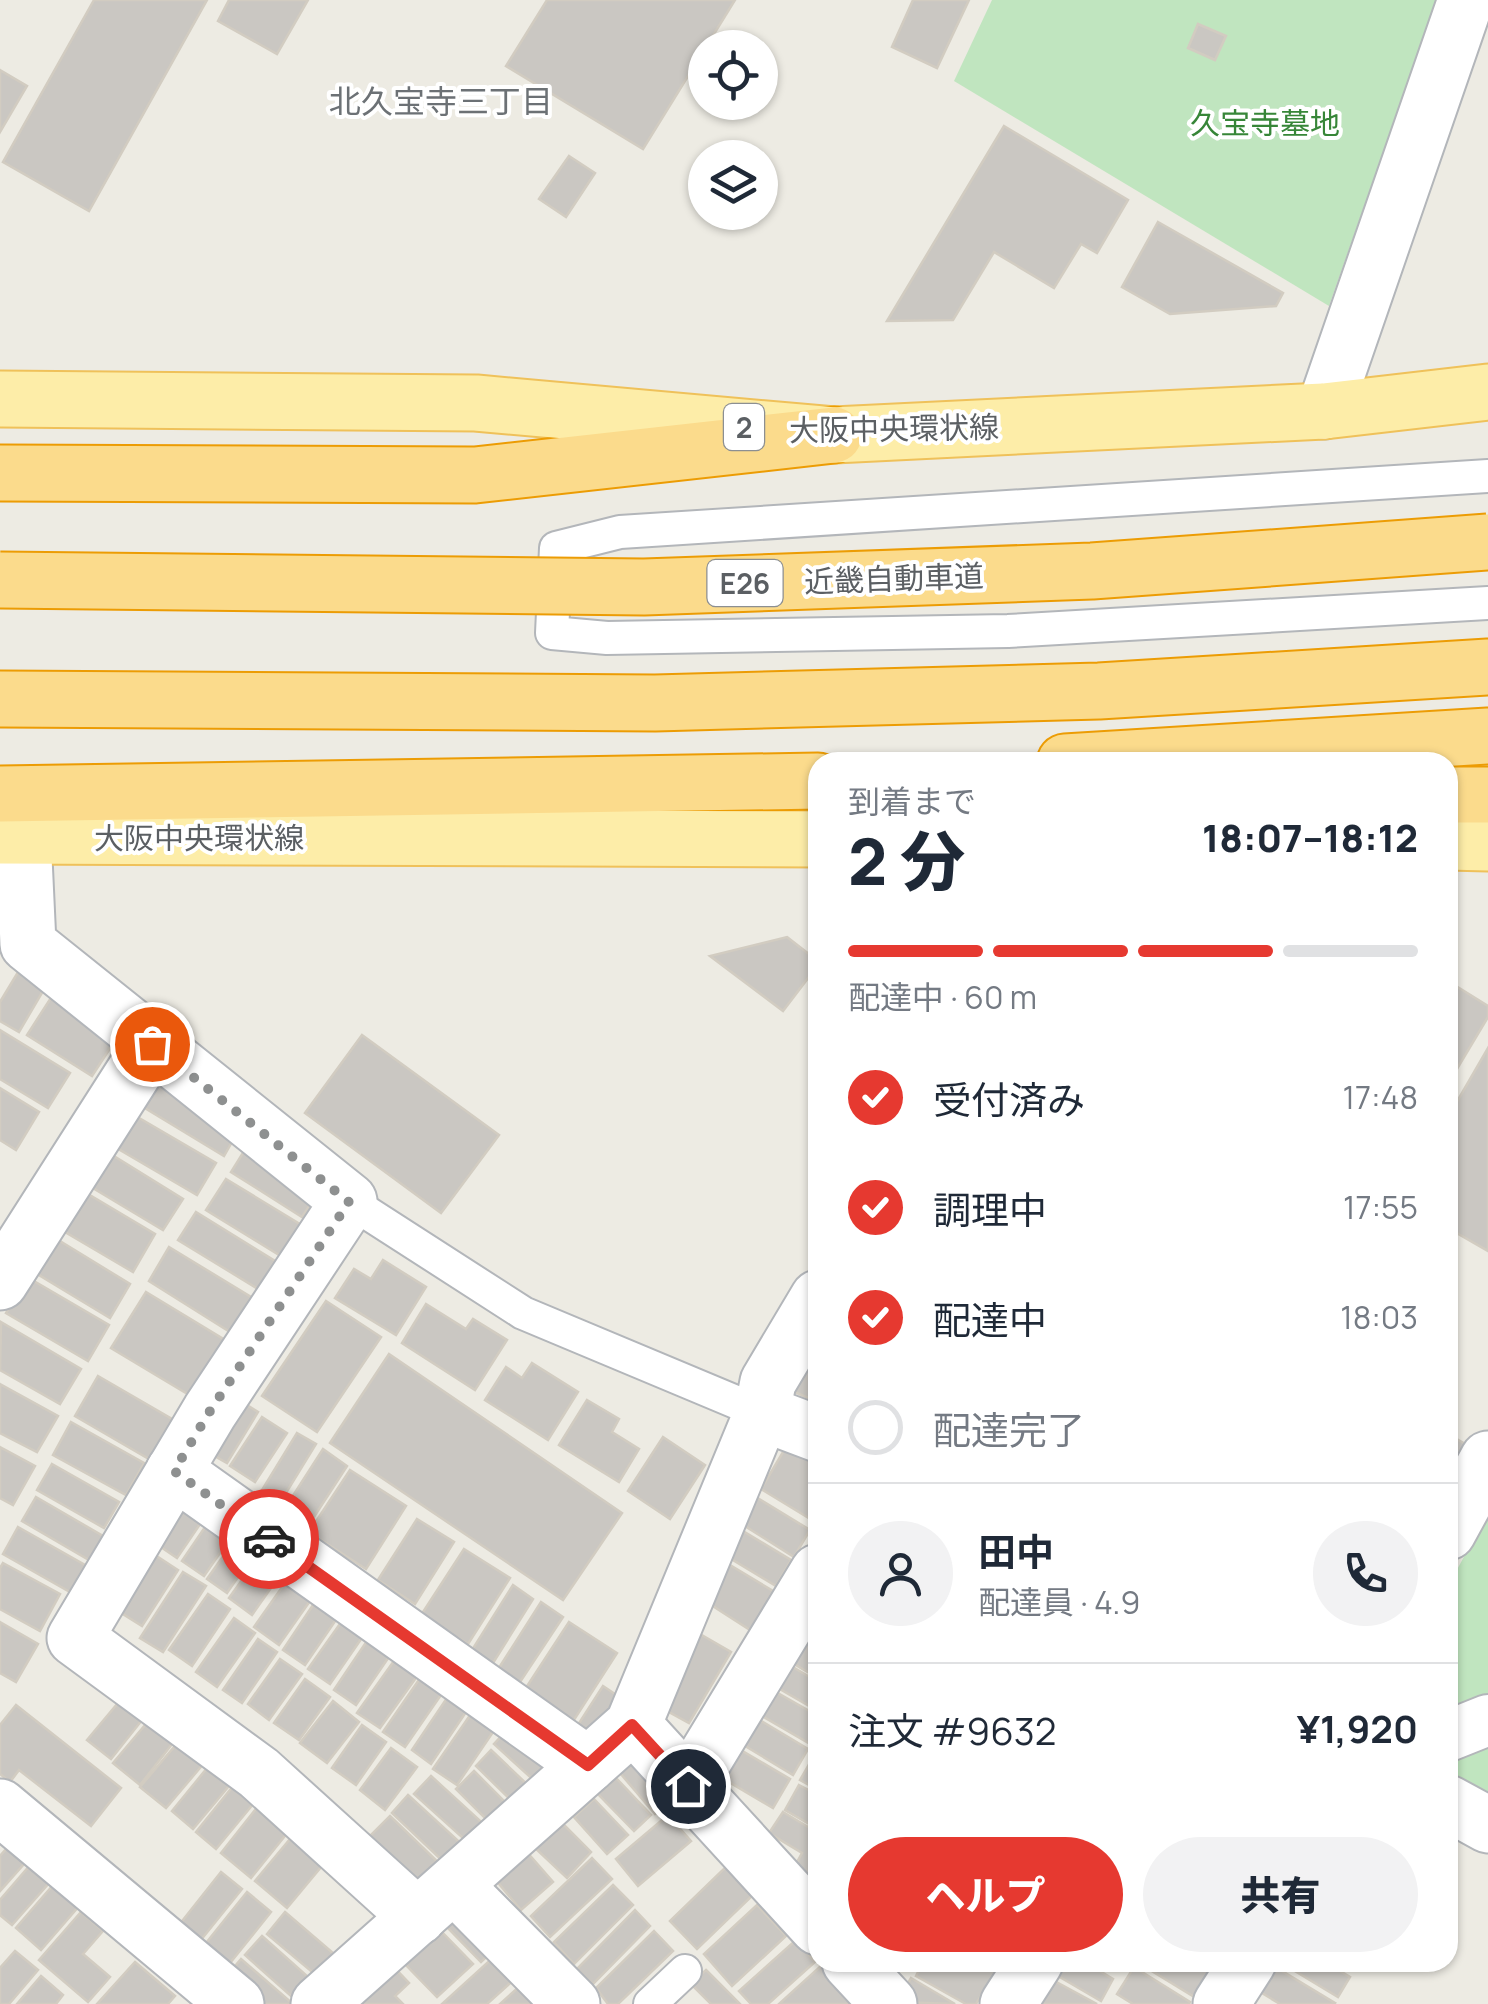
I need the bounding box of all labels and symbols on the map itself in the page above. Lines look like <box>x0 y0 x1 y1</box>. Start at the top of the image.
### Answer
district label: 北久宝寺三丁目 <box>329 79 553 123</box>
park label: 久宝寺墓地 <box>1190 102 1340 143</box>
road number: 2 <box>724 404 764 450</box>
street label: 大阪中央環状線 <box>789 406 999 450</box>
street label: 近畿自動車道 <box>803 554 985 602</box>
road number: E26 <box>708 560 782 606</box>
street label: 大阪中央環状線 <box>94 817 304 858</box>
pin <box>110 1002 195 1087</box>
courier <box>219 1489 319 1589</box>
pin <box>646 1744 731 1829</box>

